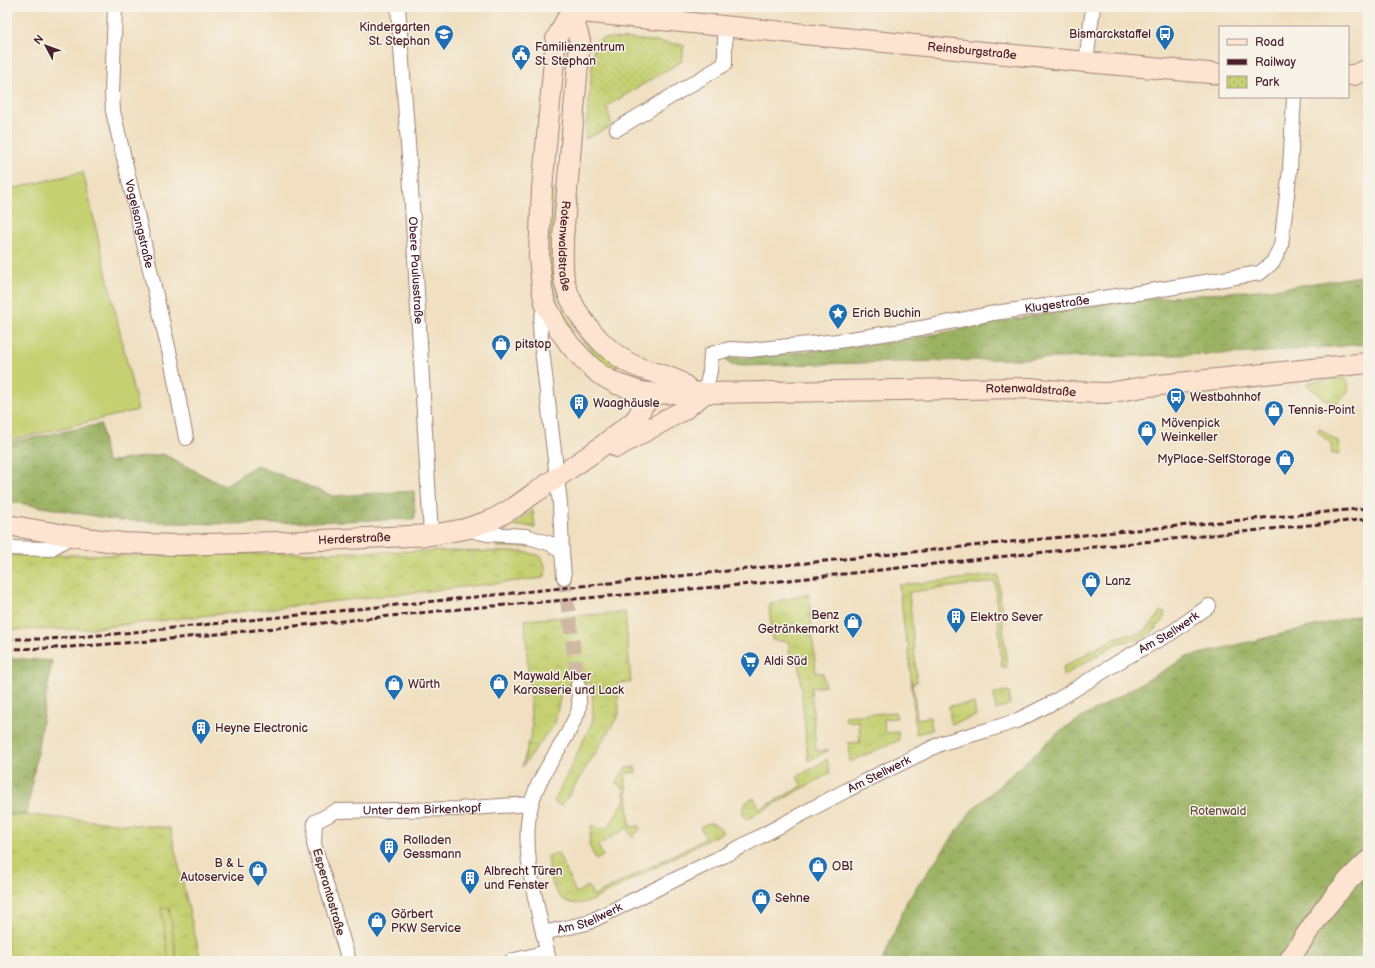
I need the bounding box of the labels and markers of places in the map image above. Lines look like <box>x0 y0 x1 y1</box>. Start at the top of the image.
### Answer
place label: Kindergarten St. Stephan <box>359 20 430 49</box>
school or university icon: Kindergarten St. Stephan <box>433 23 455 51</box>
bus stop icon: Bismarckstaffel <box>1154 23 1176 51</box>
place label: Bismarckstaffel <box>1069 27 1151 42</box>
place label: Familienzentrum St. Stephan <box>535 40 625 69</box>
public building icon: Familienzentrum St. Stephan <box>510 43 532 71</box>
place icon: Erich Buchin <box>827 302 849 330</box>
place label: Erich Buchin <box>852 306 921 321</box>
shop icon: pitstop <box>490 333 512 361</box>
place label: pitstop <box>515 337 551 352</box>
bus stop icon: Westbahnhof <box>1165 386 1187 414</box>
place label: Westbahnhof <box>1190 390 1261 405</box>
building icon: Waaghäusle <box>568 392 590 420</box>
place label: Waaghäusle <box>593 396 660 411</box>
shop icon: Tennis-Point <box>1263 399 1285 427</box>
place label: Tennis-Point <box>1288 403 1355 418</box>
place label: Mövenpick Weinkeller <box>1161 416 1220 445</box>
shop icon: Mövenpick Weinkeller <box>1136 419 1158 447</box>
shop icon: MyPlace-SelfStorage <box>1274 448 1296 476</box>
place label: MyPlace-SelfStorage <box>1157 452 1271 467</box>
shop icon: Lanz <box>1080 570 1102 598</box>
place label: Lanz <box>1105 574 1131 589</box>
building icon: Elektro Sever <box>945 606 967 634</box>
place label: Benz Getränkemarkt <box>758 608 839 637</box>
place label: Elektro Sever <box>970 610 1044 625</box>
shop icon: Benz Getränkemarkt <box>842 611 864 639</box>
supermarket icon: Aldi Süd <box>739 650 761 678</box>
place label: Aldi Süd <box>764 654 808 669</box>
place label: Maywald Alber Karosserie und Lack <box>513 669 624 698</box>
shop icon: Maywald Alber Karosserie und Lack <box>488 672 510 700</box>
shop icon: Würth <box>383 673 405 701</box>
place label: Würth <box>408 677 441 692</box>
building icon: Heyne Electronic <box>190 717 212 745</box>
place label: Heyne Electronic <box>215 721 308 736</box>
place label: Rolladen Gessmann <box>403 833 461 862</box>
building icon: Rolladen Gessmann <box>378 836 400 864</box>
shop icon: OBI <box>807 855 829 883</box>
place label: B & L Autoservice <box>181 856 244 885</box>
shop icon: B & L Autoservice <box>247 859 269 887</box>
place label: OBI <box>832 859 853 874</box>
place label: Albrecht Türen und Fenster <box>484 864 563 893</box>
building icon: Albrecht Türen und Fenster <box>459 867 481 895</box>
shop icon: Sehne <box>750 887 772 915</box>
place label: Sehne <box>775 891 810 906</box>
place label: Görbert PKW Service <box>391 907 461 936</box>
shop icon: Görbert PKW Service <box>366 910 388 938</box>

